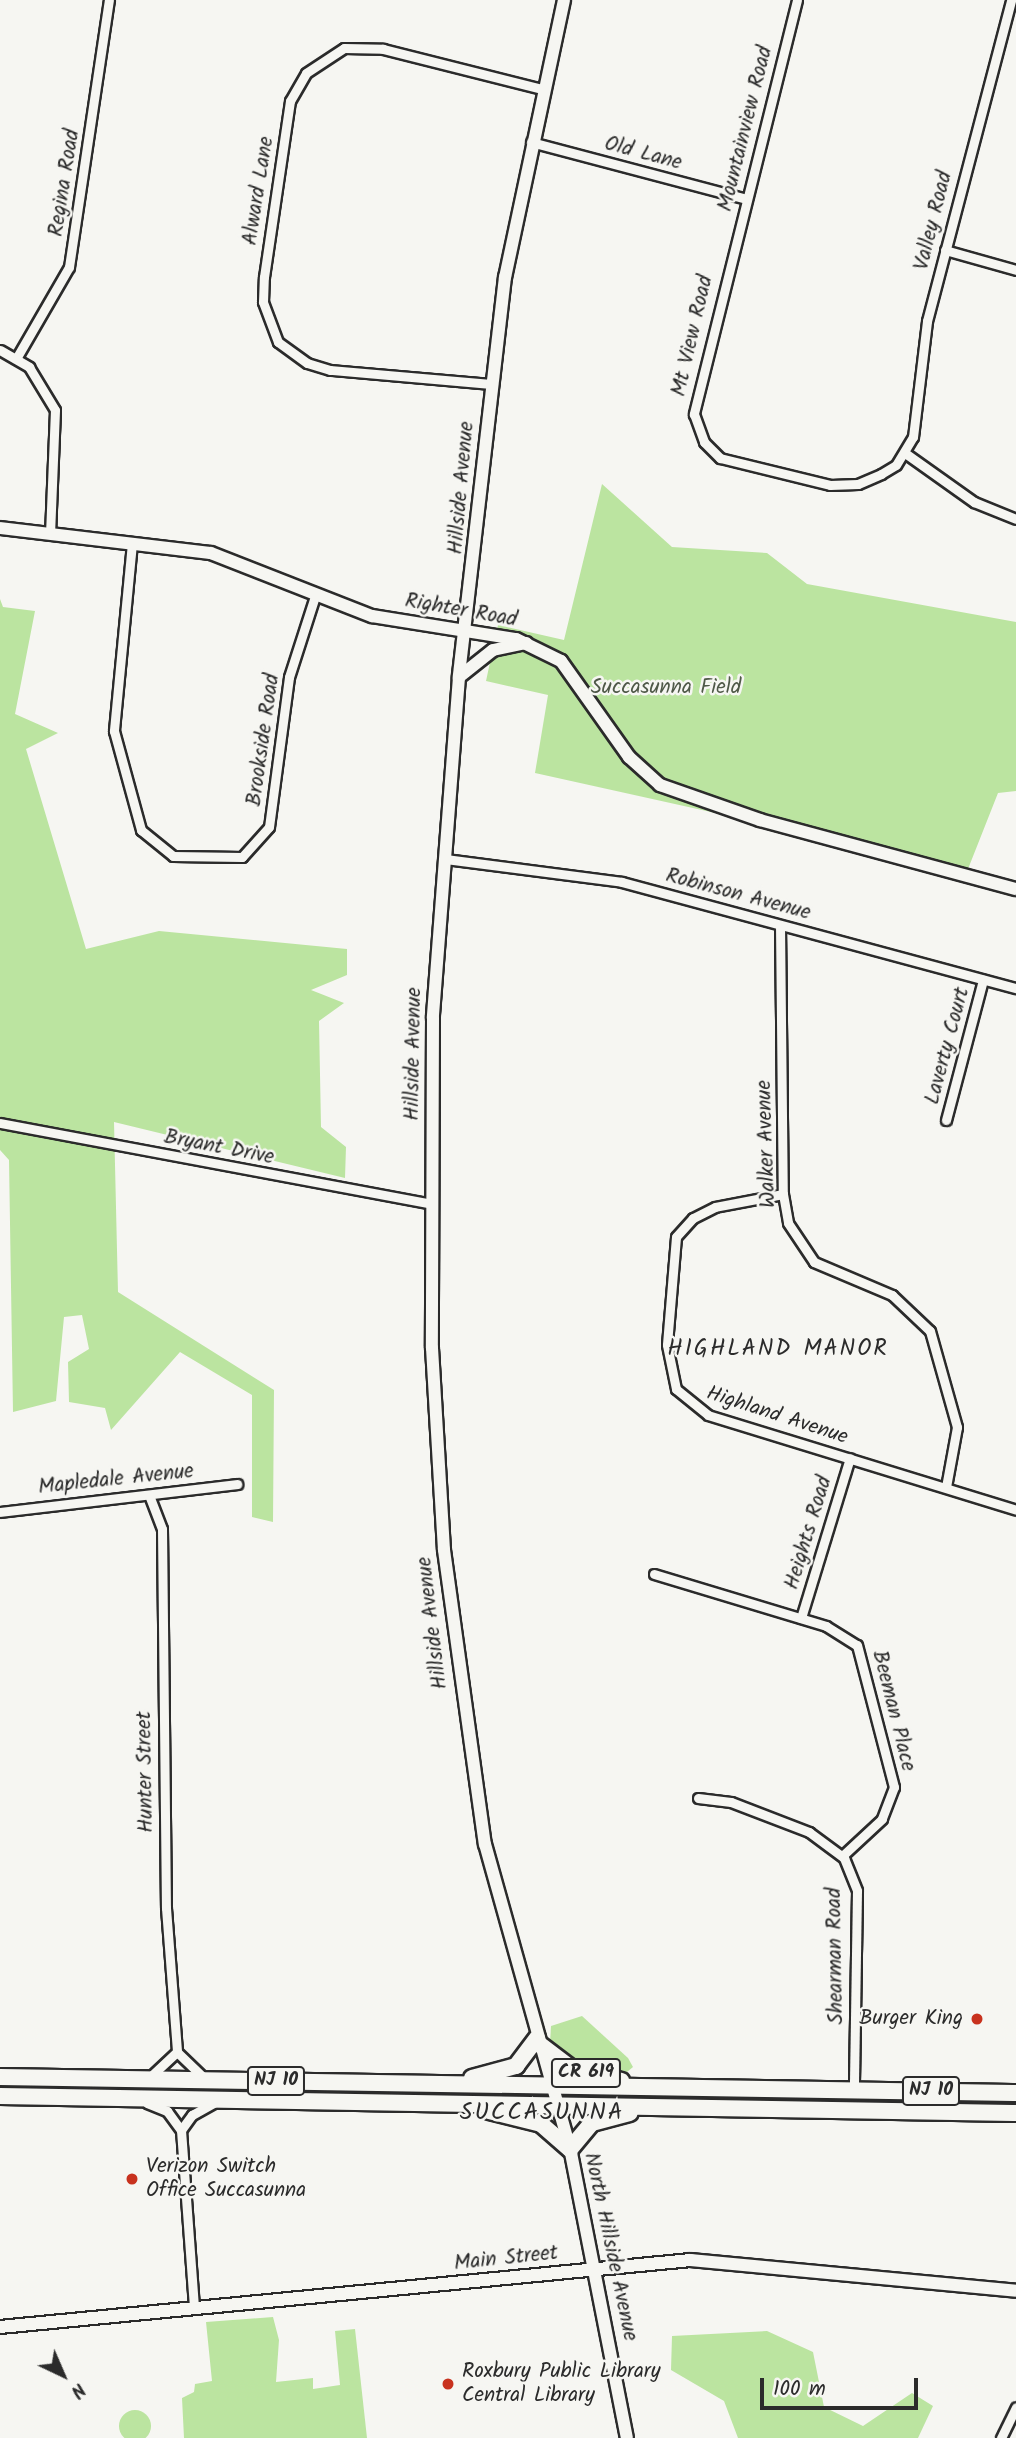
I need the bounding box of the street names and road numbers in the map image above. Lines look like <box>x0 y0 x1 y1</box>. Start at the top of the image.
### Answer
street label: Mountainview Road <box>713 44 779 214</box>
street label: Regina Road <box>44 128 86 238</box>
street label: Old Lane <box>602 132 684 176</box>
street label: Alward Lane <box>238 135 280 247</box>
street label: Valley Road <box>910 169 958 273</box>
street label: Mt View Road <box>667 273 719 399</box>
street label: Hillside Avenue <box>444 420 480 556</box>
street label: Righter Road <box>403 589 519 633</box>
street label: Brookside Road <box>242 672 286 808</box>
street label: Robinson Avenue <box>663 864 813 926</box>
street label: Laverty Court <box>920 985 976 1107</box>
street label: Hillside Avenue <box>400 987 428 1121</box>
street label: Walker Avenue <box>752 1080 782 1208</box>
street label: Bryant Drive <box>162 1125 276 1171</box>
street label: Highland Avenue <box>703 1381 851 1451</box>
street label: Mapledale Avenue <box>37 1459 195 1501</box>
street label: Heights Road <box>780 1473 838 1593</box>
street label: Hillside Avenue <box>412 1555 454 1691</box>
street label: Beeman Place <box>866 1648 920 1774</box>
street label: Hunter Street <box>132 1711 160 1833</box>
street label: Shearman Road <box>822 1887 850 2025</box>
road number: CR 619 <box>549 2058 623 2088</box>
road number: NJ 10 <box>246 2066 306 2096</box>
road number: NJ 10 <box>901 2076 961 2106</box>
street label: North Hillside Avenue <box>578 2150 642 2344</box>
street label: Main Street <box>453 2241 559 2277</box>

